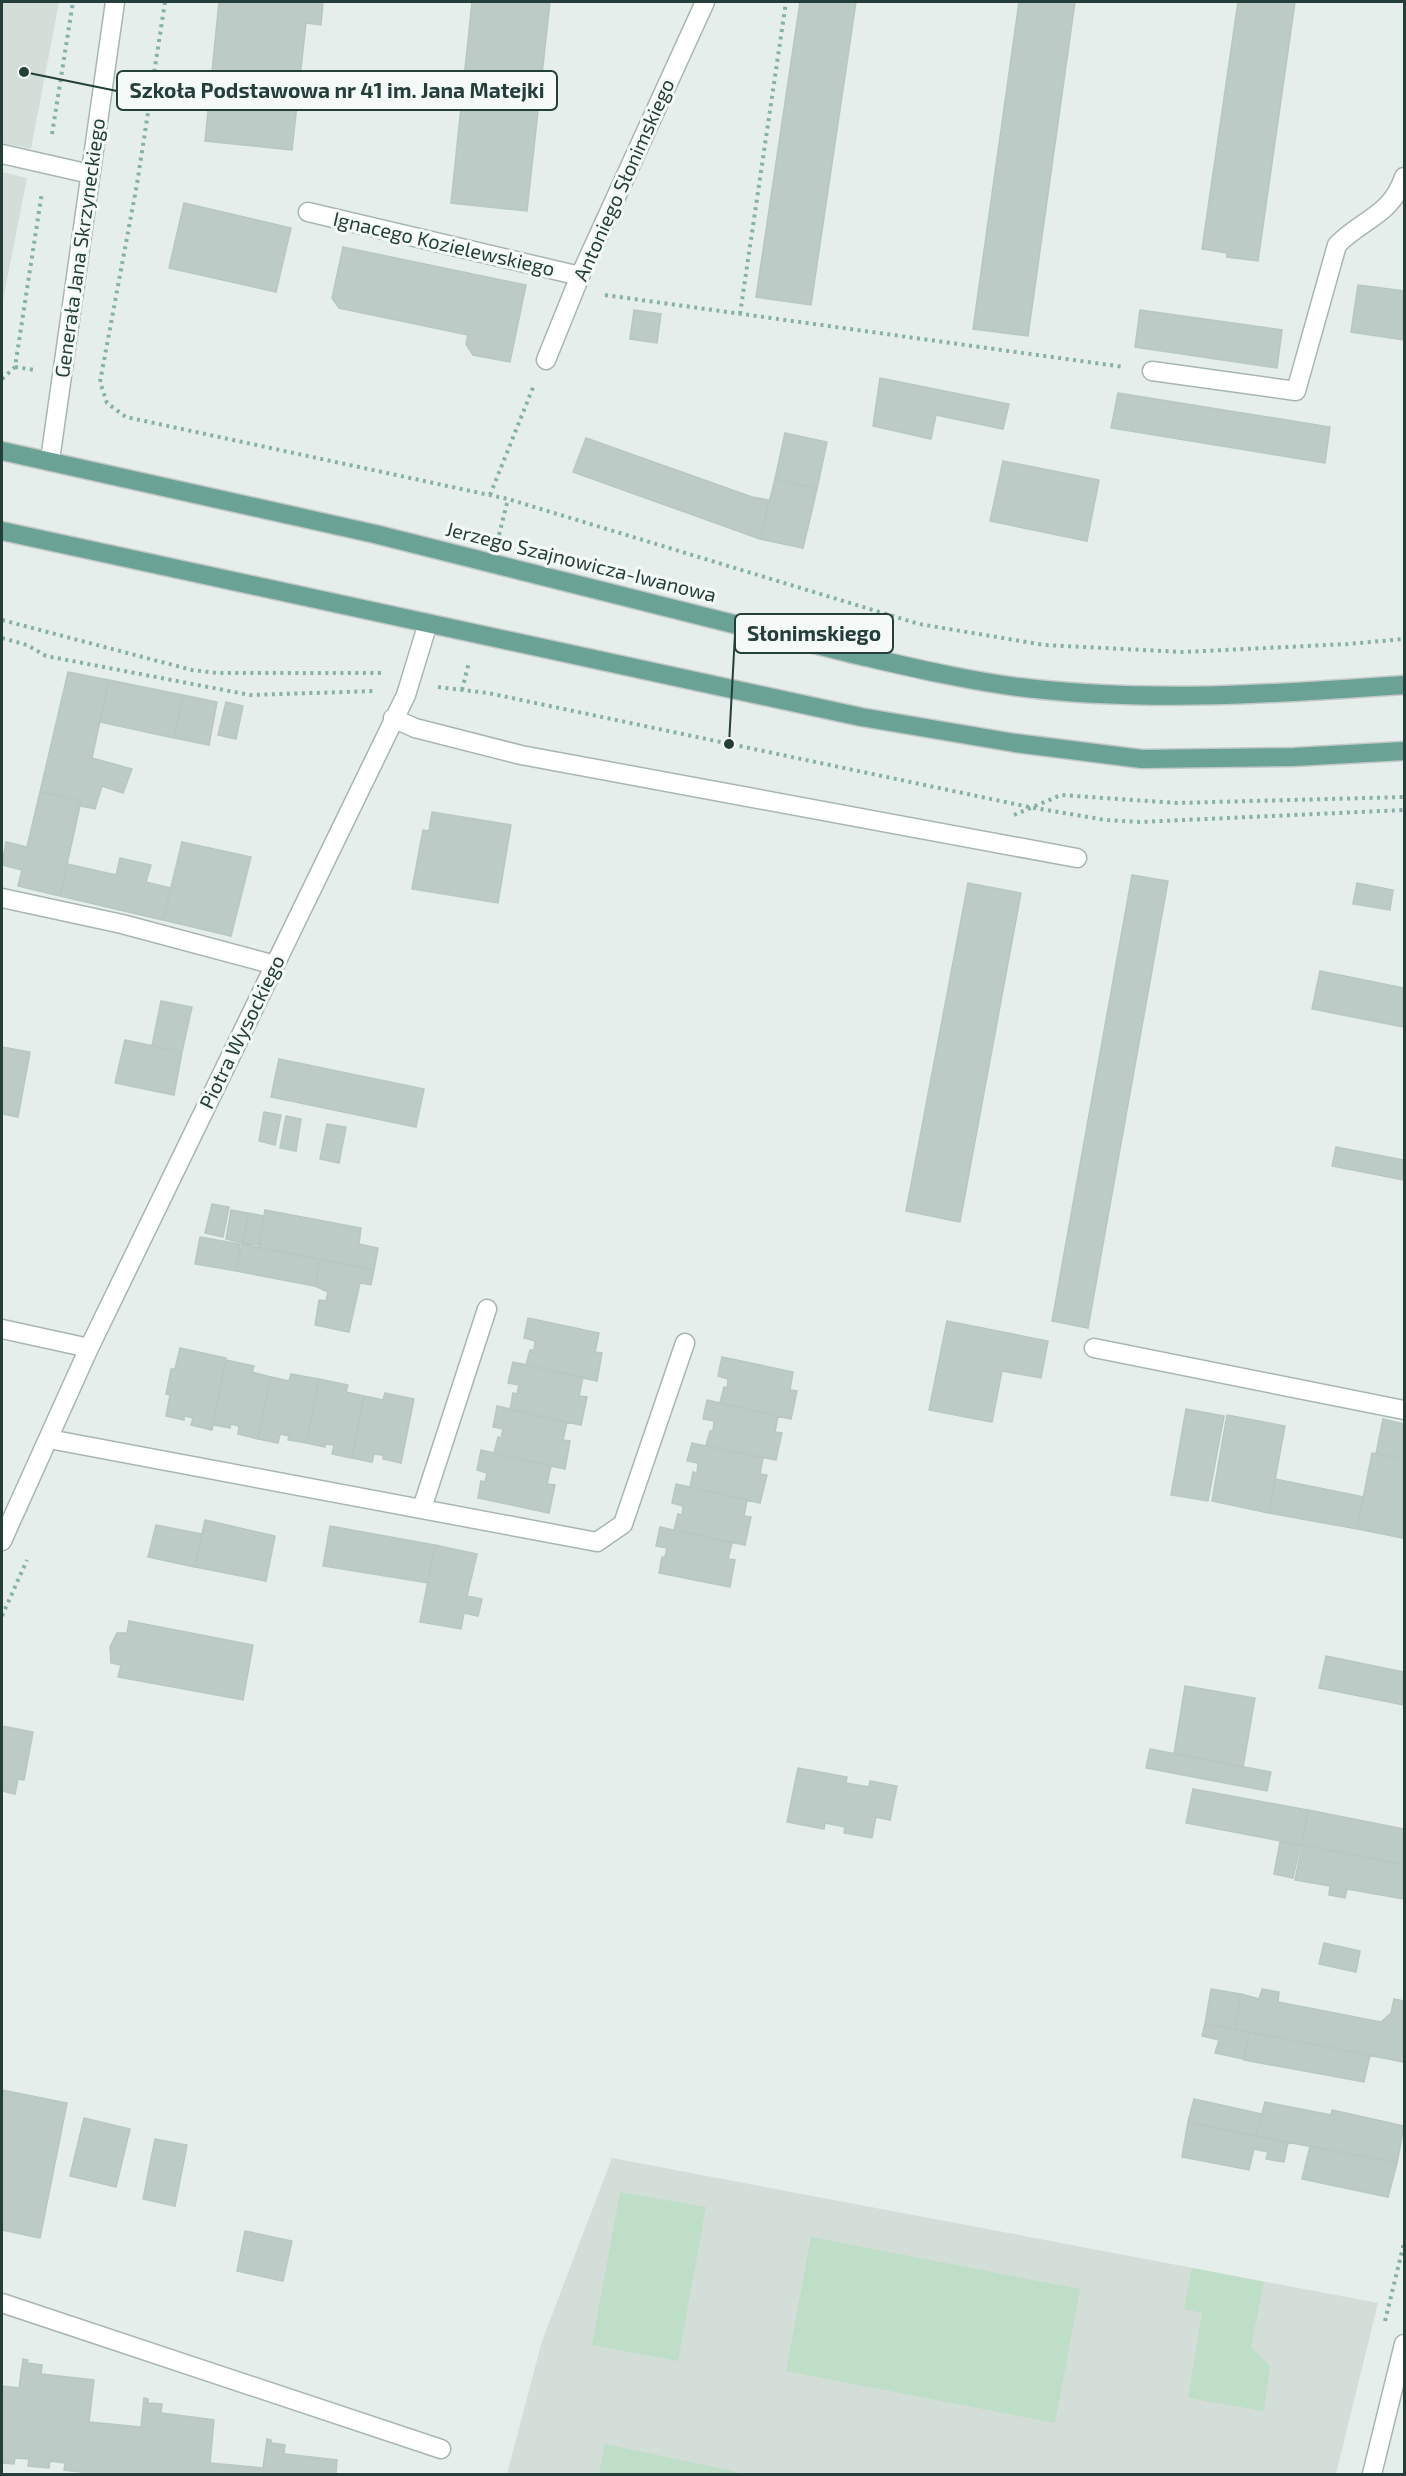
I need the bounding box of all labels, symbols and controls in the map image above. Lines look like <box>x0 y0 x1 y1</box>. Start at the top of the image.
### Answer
callout: Szkoła Podstawowa nr 41 im. Jana Matejki <box>117 71 557 110</box>
street label: Antoniego Słonimskiego <box>568 75 679 285</box>
text: Szkoła Podstawowa nr 41 im. Jana Matejki <box>129 77 545 102</box>
street label: Generała Jana Skrzyneckiego <box>49 117 109 379</box>
street label: Ignacego Kozielewskiego <box>331 206 557 280</box>
street label: Jerzego Szajnowicza-Iwanowa <box>443 516 719 606</box>
callout: Słonimskiego <box>735 614 893 653</box>
text: Słonimskiego <box>747 620 881 645</box>
street label: Piotra Wysockiego <box>193 951 289 1112</box>

